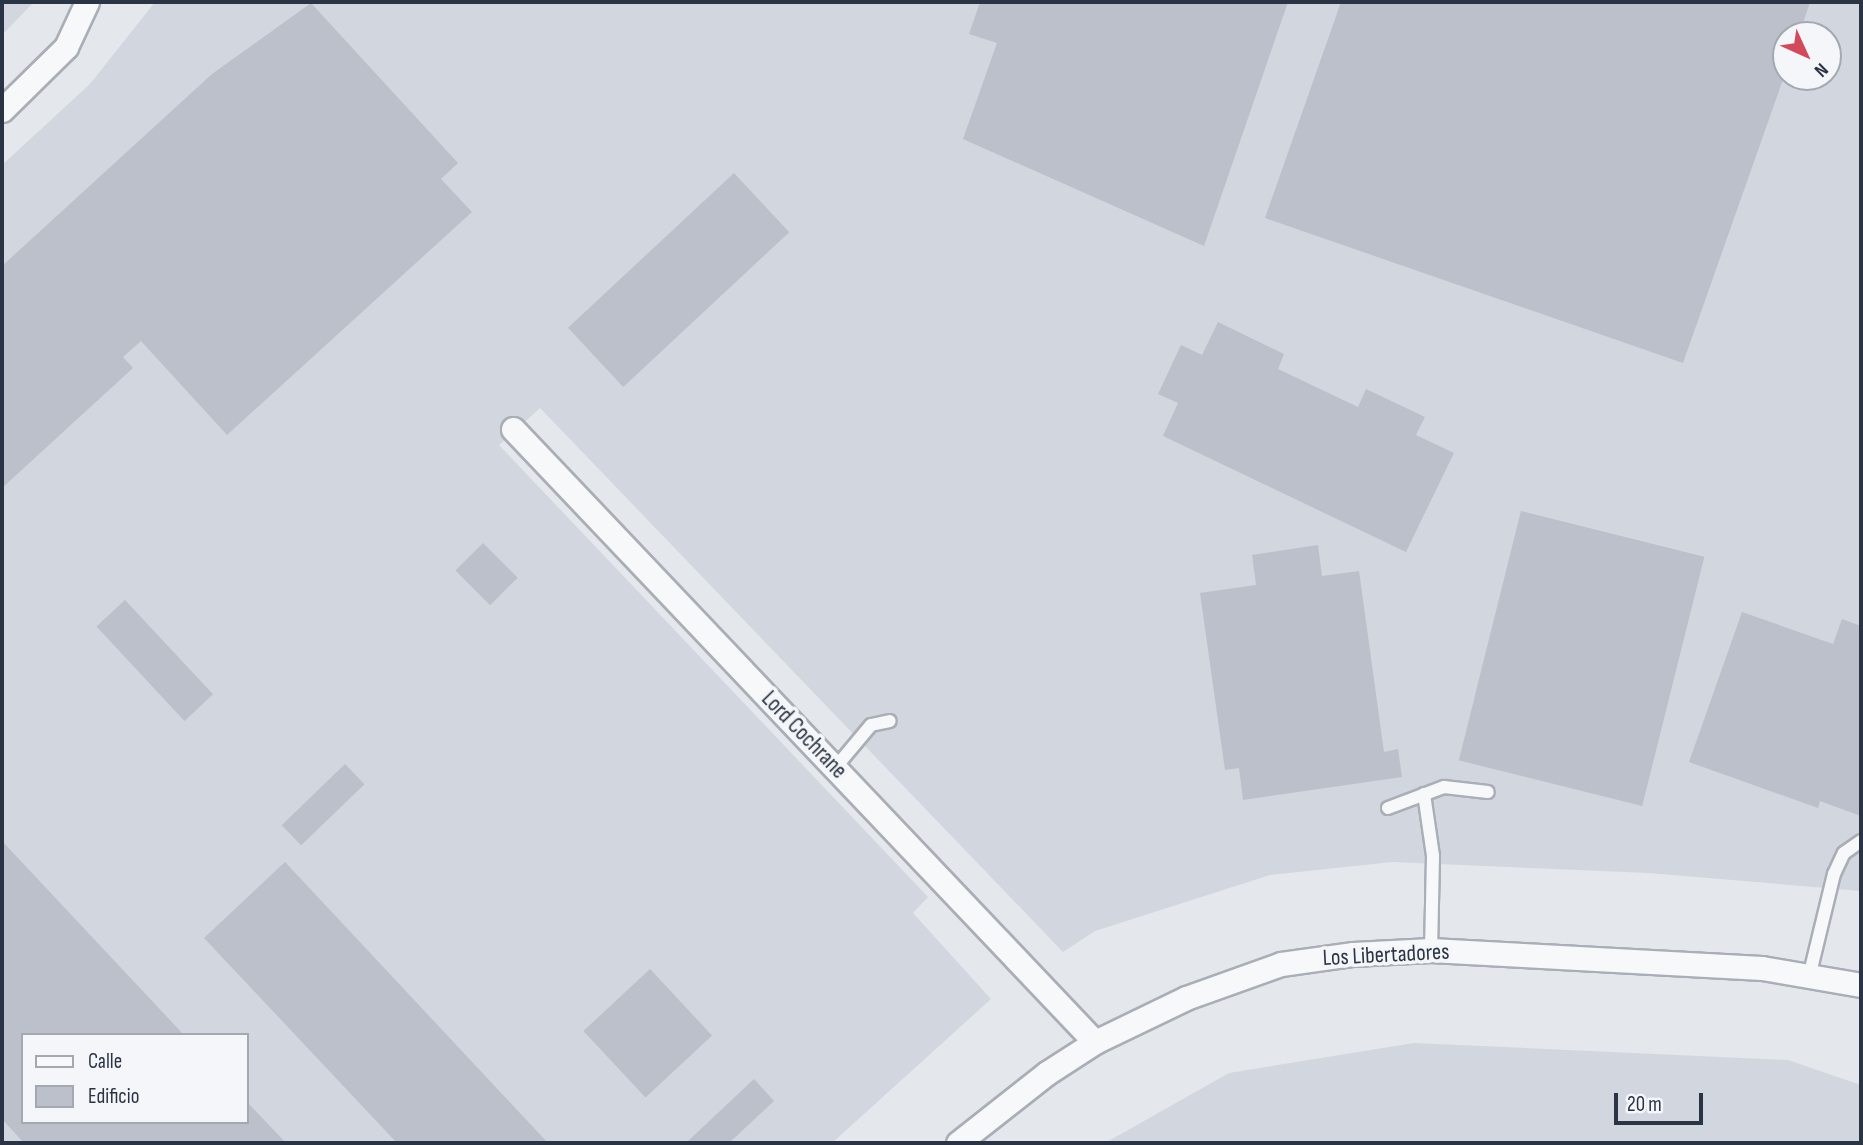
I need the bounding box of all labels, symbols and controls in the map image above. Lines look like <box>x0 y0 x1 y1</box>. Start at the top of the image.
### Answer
north arrow <box>1772 21 1842 91</box>
text: N <box>1809 58 1833 82</box>
street label: Lord Cochrane <box>756 685 852 785</box>
street label: Los Libertadores <box>1322 938 1450 972</box>
legend <box>21 1033 248 1124</box>
text: Calle <box>88 1049 122 1074</box>
scale bar <box>1618 1078 1707 1122</box>
text: Edificio <box>88 1084 139 1109</box>
text: 20 m <box>1627 1092 1662 1117</box>

